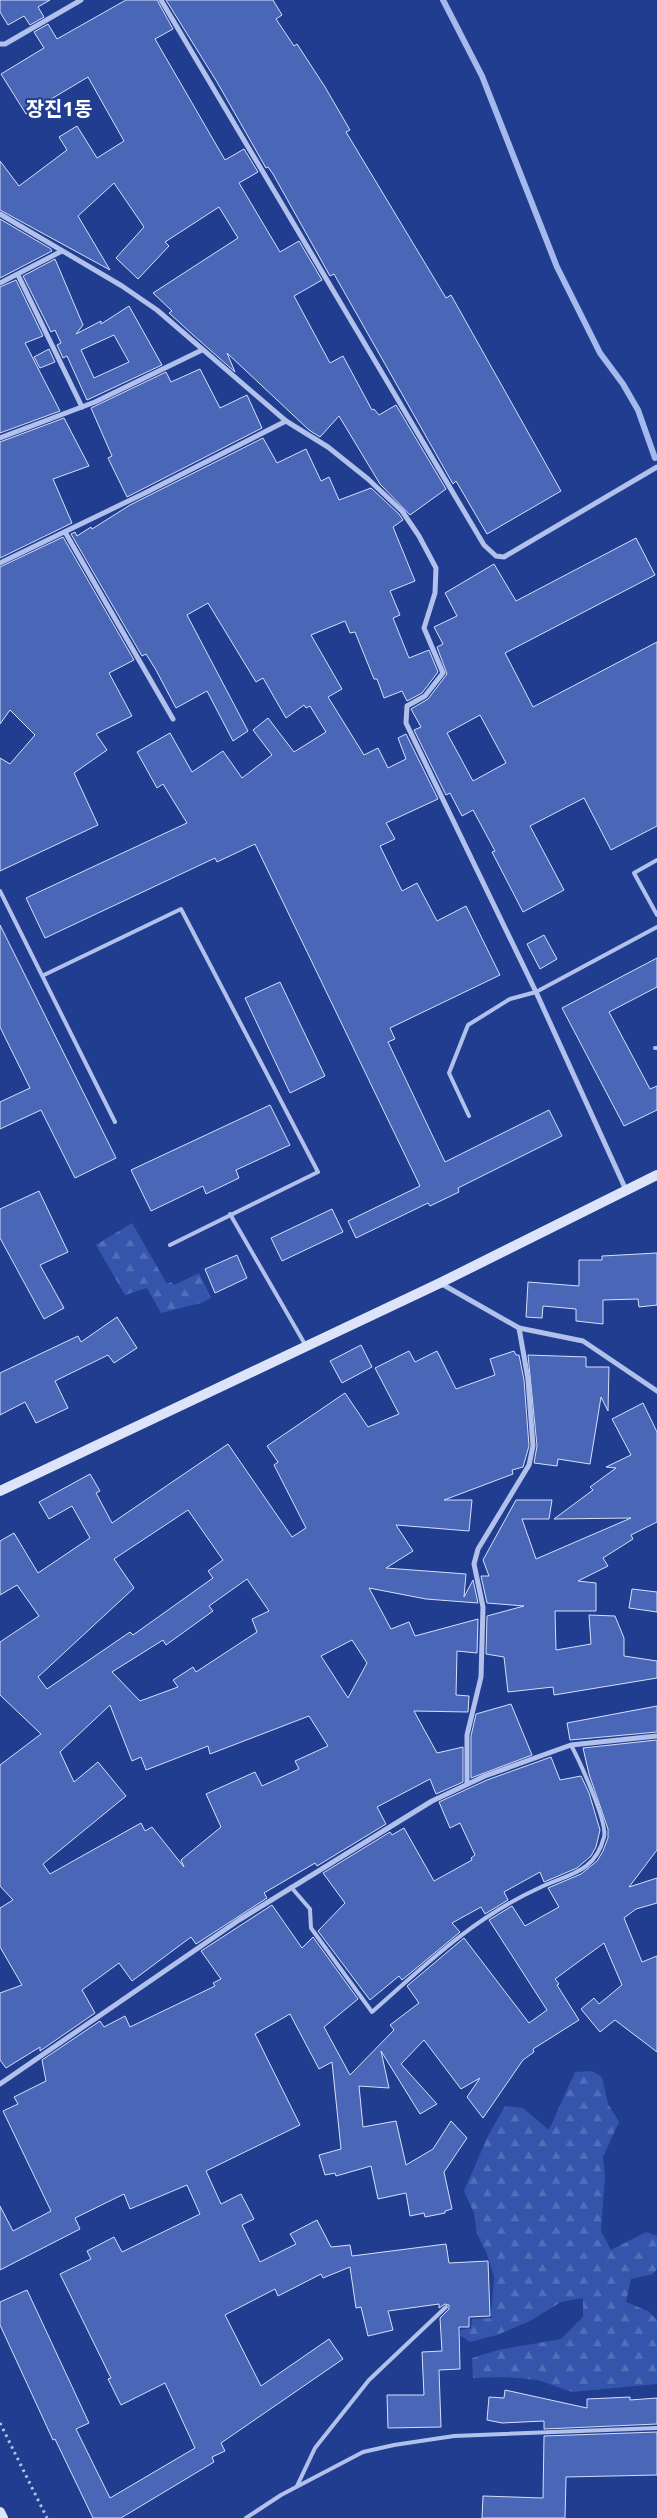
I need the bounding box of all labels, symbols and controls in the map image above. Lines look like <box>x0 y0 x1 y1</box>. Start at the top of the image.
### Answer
district label: 장진1동 <box>26 95 92 122</box>

